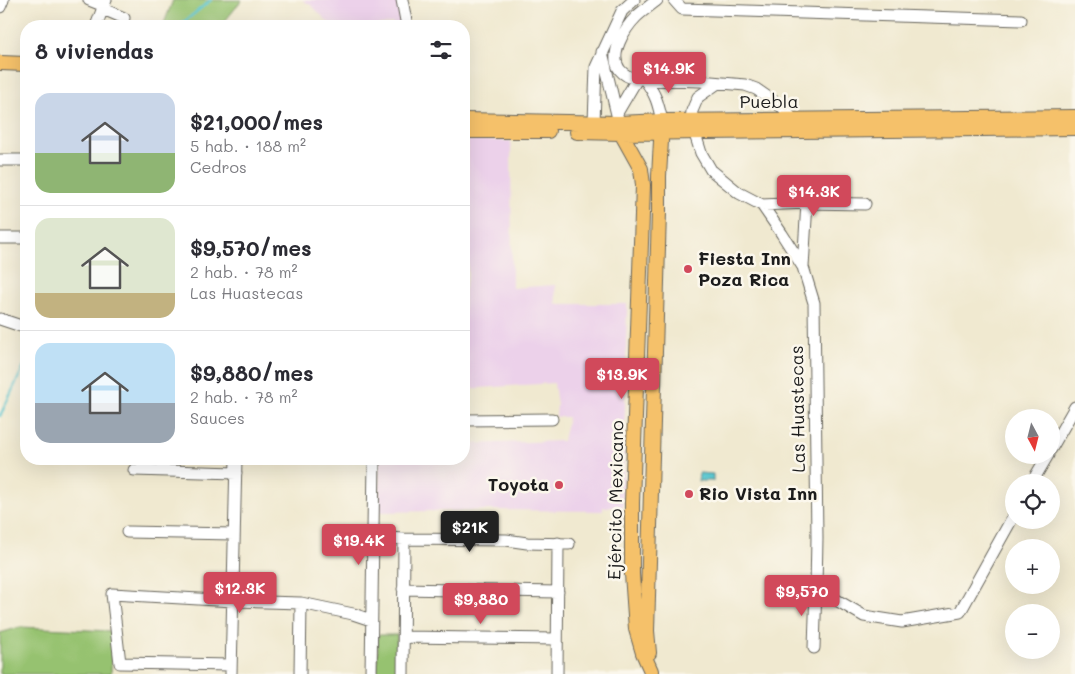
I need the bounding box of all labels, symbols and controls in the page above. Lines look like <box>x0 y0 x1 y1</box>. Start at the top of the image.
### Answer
icon: filters <box>427 36 455 64</box>
text: 8 viviendas <box>35 37 154 64</box>
pin: $14.9K <box>628 52 710 94</box>
text: $14.9K <box>643 57 695 78</box>
street label: Puebla <box>739 89 799 113</box>
text: $21,000/mes <box>190 108 323 135</box>
icon: home <box>75 113 135 173</box>
text: 5 hab. · 188 m² <box>190 135 306 156</box>
text: Cedros <box>190 156 247 177</box>
pin: $14.3K <box>773 174 855 217</box>
text: $14.3K <box>788 180 840 201</box>
text: $9,570/mes <box>190 234 312 261</box>
icon: home <box>75 238 135 298</box>
place label: Fiesta Inn Poza Rica <box>698 246 791 291</box>
text: 2 hab. · 78 m² <box>190 261 298 282</box>
marker: Fiesta Inn Poza Rica <box>682 263 694 275</box>
text: Las Huastecas <box>190 282 303 303</box>
street label: Las Huastecas <box>784 345 810 473</box>
pin: $13.9K <box>581 358 663 400</box>
text: $9,880/mes <box>190 359 314 386</box>
icon: home <box>75 363 135 423</box>
text: $13.9K <box>596 363 648 384</box>
text: 2 hab. · 78 m² <box>190 386 298 407</box>
text: Sauces <box>190 407 245 428</box>
north arrow <box>1005 409 1060 464</box>
map controls <box>1005 409 1060 659</box>
street label: Ejército Mexicano <box>602 420 628 580</box>
place label: Toyota <box>488 472 549 496</box>
button: locate <box>1005 474 1060 529</box>
marker: Toyota <box>553 479 565 491</box>
place label: Rio Vista Inn <box>699 481 817 505</box>
marker: Rio Vista Inn <box>683 488 695 500</box>
pin: $21K <box>440 510 500 553</box>
text: $21K <box>452 516 488 537</box>
pin: $19.4K <box>318 524 400 566</box>
text: $19.4K <box>333 529 385 550</box>
button: + <box>1005 539 1060 594</box>
pin: $12.3K <box>199 572 281 614</box>
pin: $9,570 <box>761 574 843 617</box>
text: $12.3K <box>215 577 265 598</box>
text: $9,570 <box>776 580 828 601</box>
pin: $9,880 <box>440 582 522 625</box>
text: $9,880 <box>454 588 508 609</box>
button: − <box>1005 604 1060 659</box>

